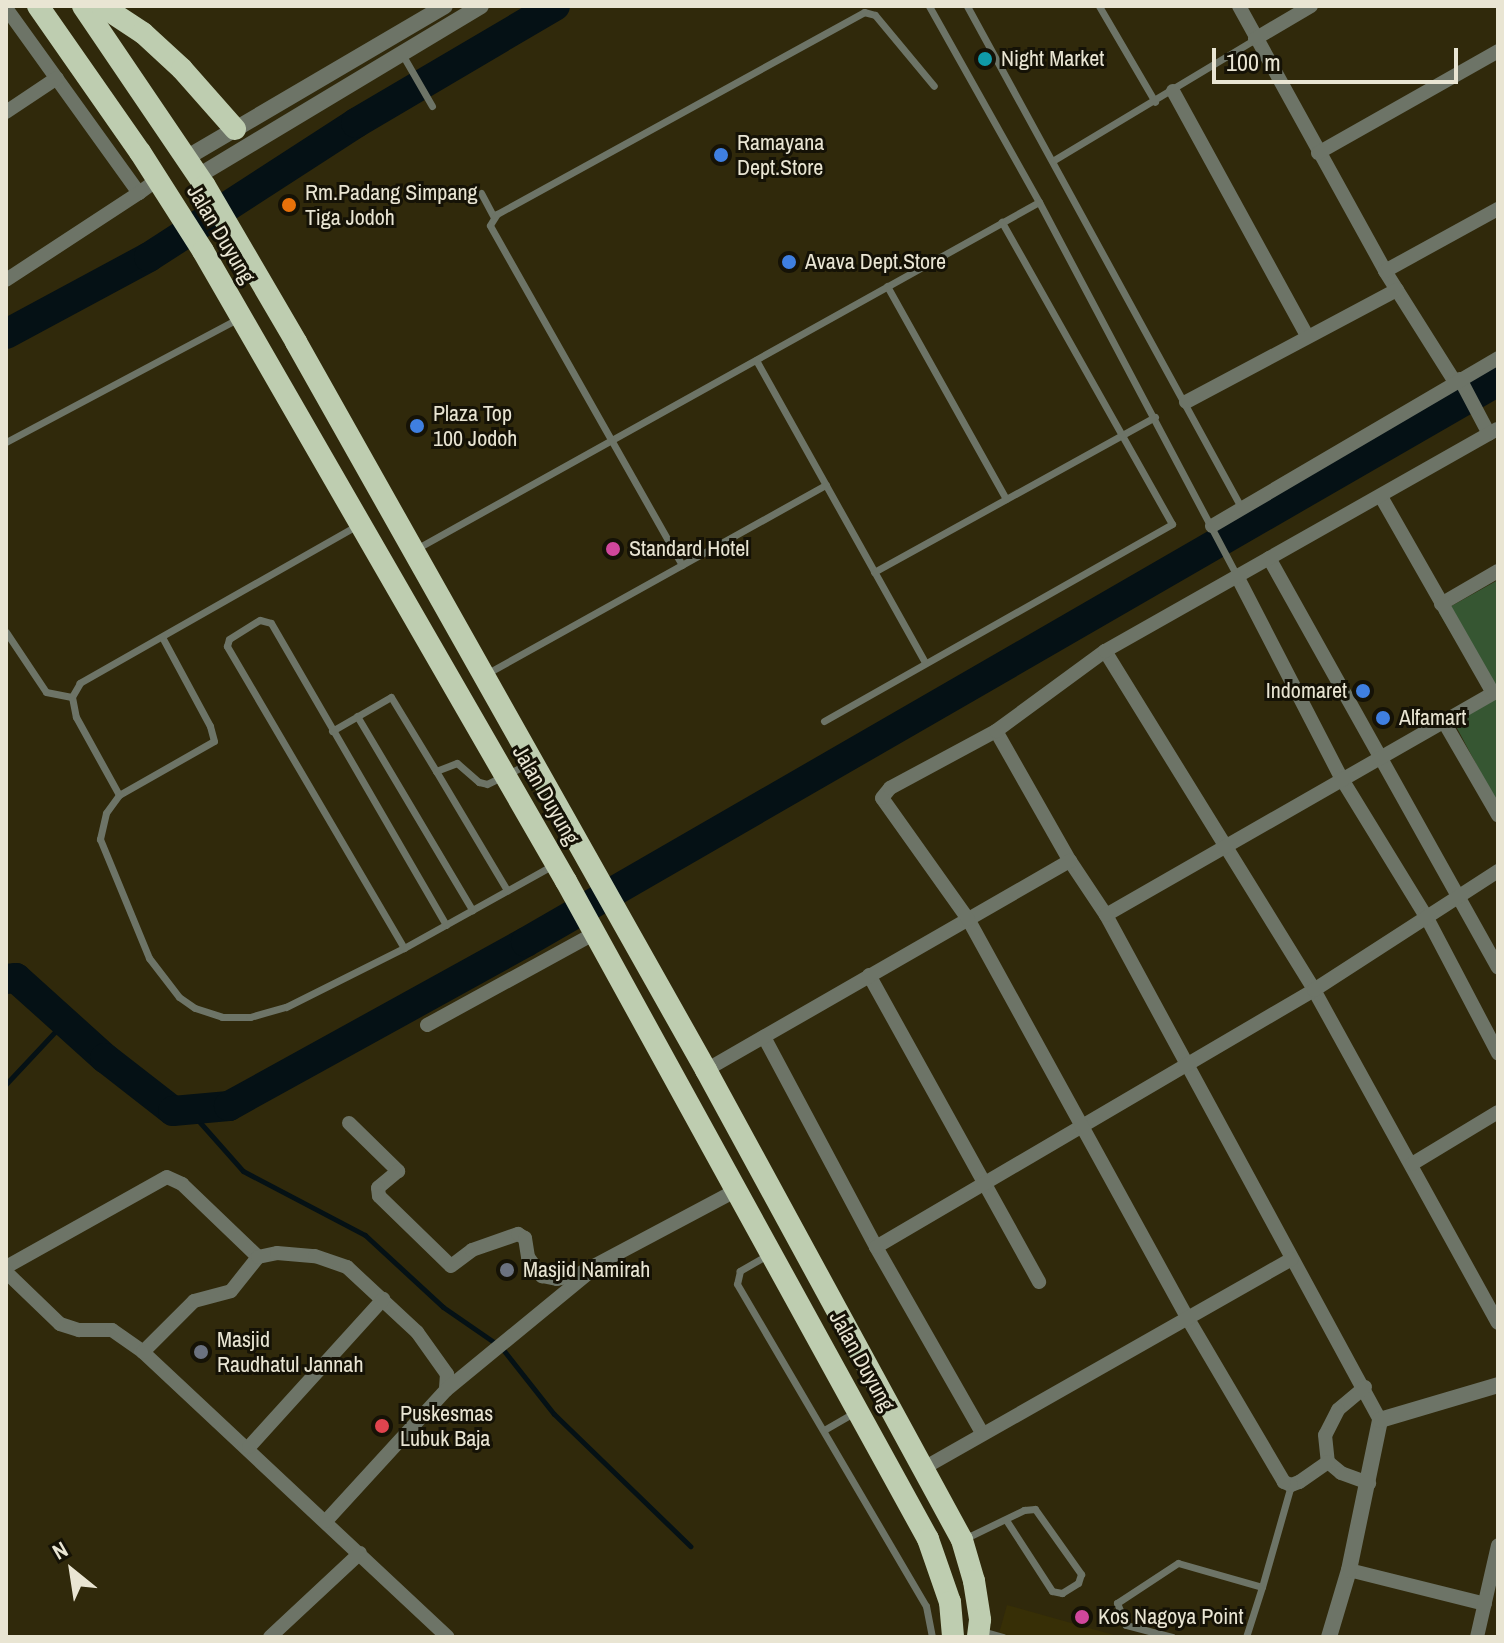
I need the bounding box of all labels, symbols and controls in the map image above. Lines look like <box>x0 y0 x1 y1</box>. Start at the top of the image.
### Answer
scale bar <box>1216 32 1462 82</box>
place label: Night Market <box>1001 46 1104 72</box>
text: 100 m <box>1226 46 1281 78</box>
marker: Night Market <box>976 50 994 68</box>
place label: Ramayana Dept.Store <box>737 129 824 180</box>
marker: Ramayana Dept.Store <box>712 146 730 164</box>
place label: Rm.Padang Simpang Tiga Jodoh <box>305 179 477 230</box>
street label: Jalan Duyung <box>181 180 261 288</box>
marker: Rm.Padang Simpang Tiga Jodoh <box>280 196 298 214</box>
place label: Avava Dept.Store <box>805 249 946 275</box>
marker: Avava Dept.Store <box>780 253 798 271</box>
place label: Plaza Top 100 Jodoh <box>433 400 517 452</box>
marker: Plaza Top 100 Jodoh <box>408 417 426 435</box>
place label: Standard Hotel <box>629 536 749 562</box>
marker: Standard Hotel <box>604 540 622 558</box>
place label: Indomaret <box>1266 678 1347 704</box>
marker: Indomaret <box>1354 682 1372 700</box>
place label: Alfamart <box>1399 705 1466 731</box>
marker: Alfamart <box>1374 709 1392 727</box>
street label: Jalan Duyung <box>507 741 585 849</box>
place label: Masjid Namirah <box>523 1257 650 1283</box>
marker: Masjid Namirah <box>498 1261 516 1279</box>
street label: Jalan Duyung <box>824 1306 900 1416</box>
place label: Masjid Raudhatul Jannah <box>217 1326 363 1378</box>
marker: Masjid Raudhatul Jannah <box>192 1343 210 1361</box>
place label: Puskesmas Lubuk Baja <box>400 1400 493 1452</box>
marker: Puskesmas Lubuk Baja <box>371 1415 393 1437</box>
north arrow <box>32 1531 112 1611</box>
text: N <box>47 1534 73 1566</box>
place label: Kos Nagoya Point <box>1098 1604 1243 1630</box>
marker: Kos Nagoya Point <box>1073 1608 1091 1626</box>

